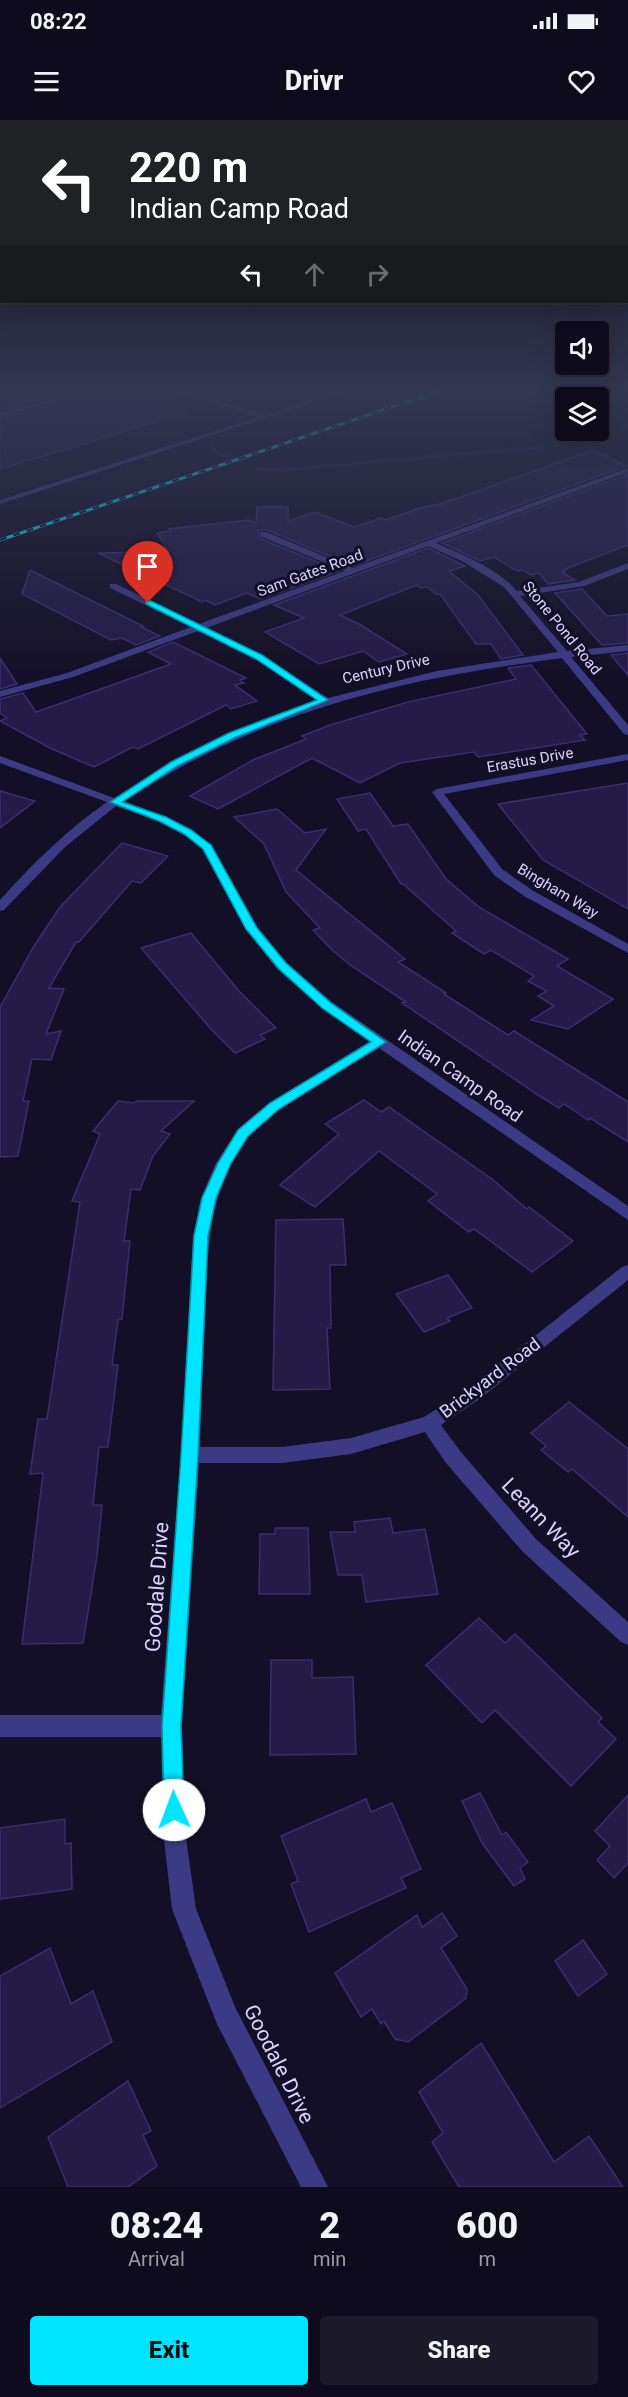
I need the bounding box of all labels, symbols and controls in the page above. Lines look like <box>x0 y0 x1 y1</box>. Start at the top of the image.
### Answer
text: 08:22 <box>30 9 87 34</box>
icon: menu <box>30 65 63 98</box>
text: Drivr <box>285 65 343 97</box>
icon: heart <box>565 65 598 98</box>
text: 220 m <box>129 143 248 192</box>
icon: left <box>30 144 108 222</box>
text: Indian Camp Road <box>129 193 349 225</box>
icon: left <box>235 258 268 291</box>
icon: ahead <box>298 258 331 291</box>
icon: right <box>361 258 394 291</box>
map controls <box>555 321 609 441</box>
button: sound <box>555 321 609 375</box>
button: layers <box>555 387 609 441</box>
pin <box>122 541 173 603</box>
street label: Sam Gates Road <box>255 546 365 600</box>
icon: arrive <box>131 550 164 583</box>
street label: Stone Pond Road <box>519 578 605 678</box>
street label: Century Drive <box>341 650 431 688</box>
street label: Erastus Drive <box>485 744 575 776</box>
street label: Bingham Way <box>514 860 602 922</box>
street label: Indian Camp Road <box>394 1025 526 1126</box>
street label: Brickyard Road <box>435 1333 544 1422</box>
street label: Leann Way <box>497 1473 585 1563</box>
street label: Goodale Drive <box>140 1521 174 1653</box>
position arrow <box>142 1778 206 1842</box>
street label: Goodale Drive <box>239 2001 319 2127</box>
text: 08:24 <box>110 2205 203 2247</box>
text: 2 <box>319 2205 340 2247</box>
text: 600 <box>456 2205 518 2247</box>
text: Arrival <box>128 2247 185 2271</box>
text: min <box>313 2247 346 2271</box>
text: m <box>478 2247 496 2271</box>
button: Exit <box>30 2316 308 2385</box>
button: Share <box>320 2316 598 2385</box>

